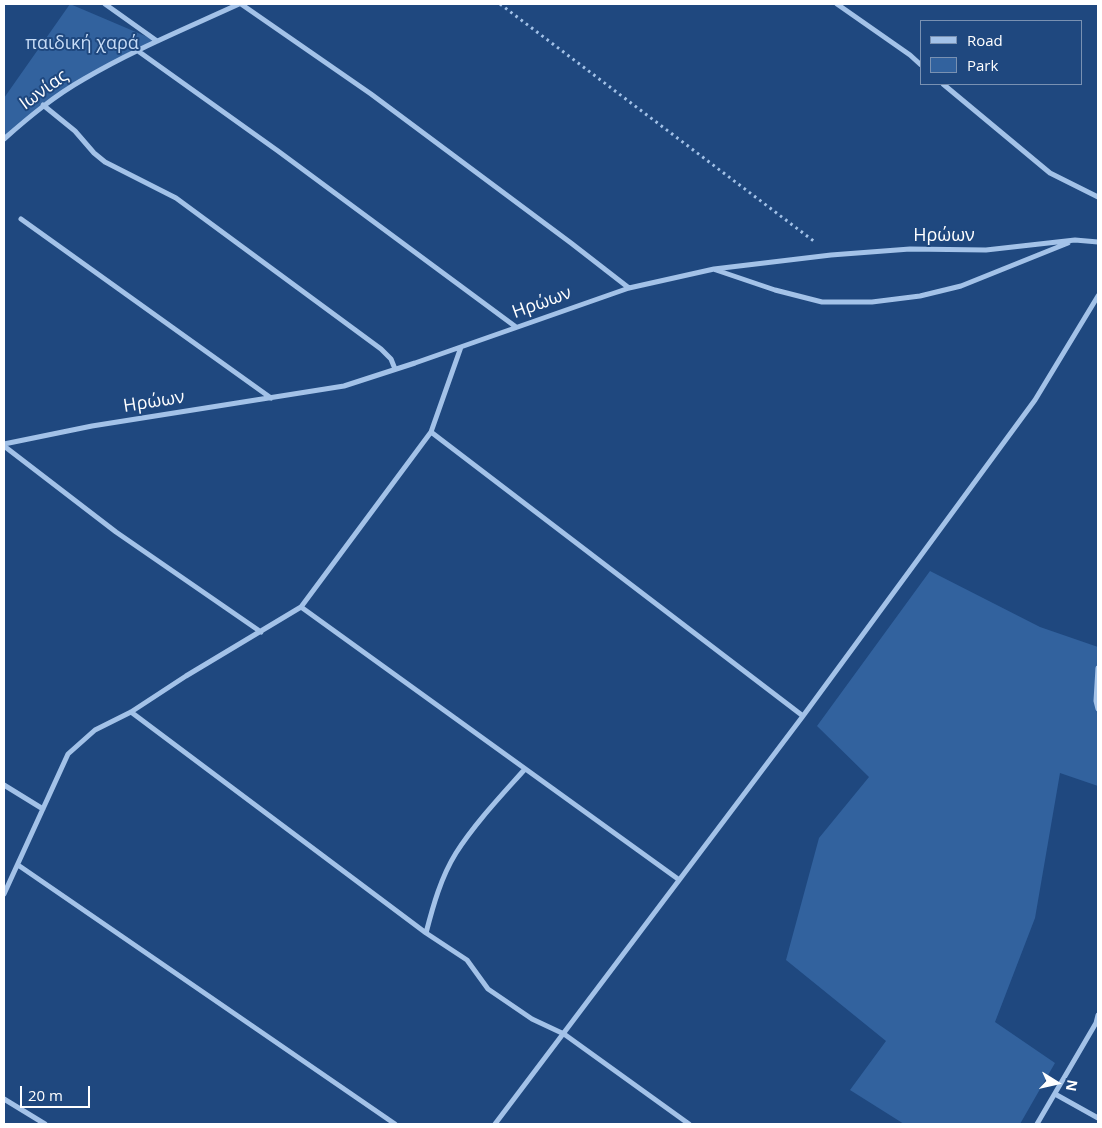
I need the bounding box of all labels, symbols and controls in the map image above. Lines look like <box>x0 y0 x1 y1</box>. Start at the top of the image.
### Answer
legend <box>920 20 1082 85</box>
text: Road <box>967 30 1003 50</box>
park label: παιδική χαρά <box>25 33 139 55</box>
text: Park <box>967 55 998 75</box>
street label: Ιωνίας <box>16 65 72 115</box>
street label: Ηρώων <box>913 225 975 247</box>
street label: Ηρώων <box>509 282 575 324</box>
street label: Ηρώων <box>122 387 186 417</box>
north arrow <box>1032 1058 1082 1108</box>
scale bar <box>22 1076 92 1108</box>
text: N <box>1062 1078 1083 1093</box>
text: 20 m <box>28 1085 63 1105</box>

